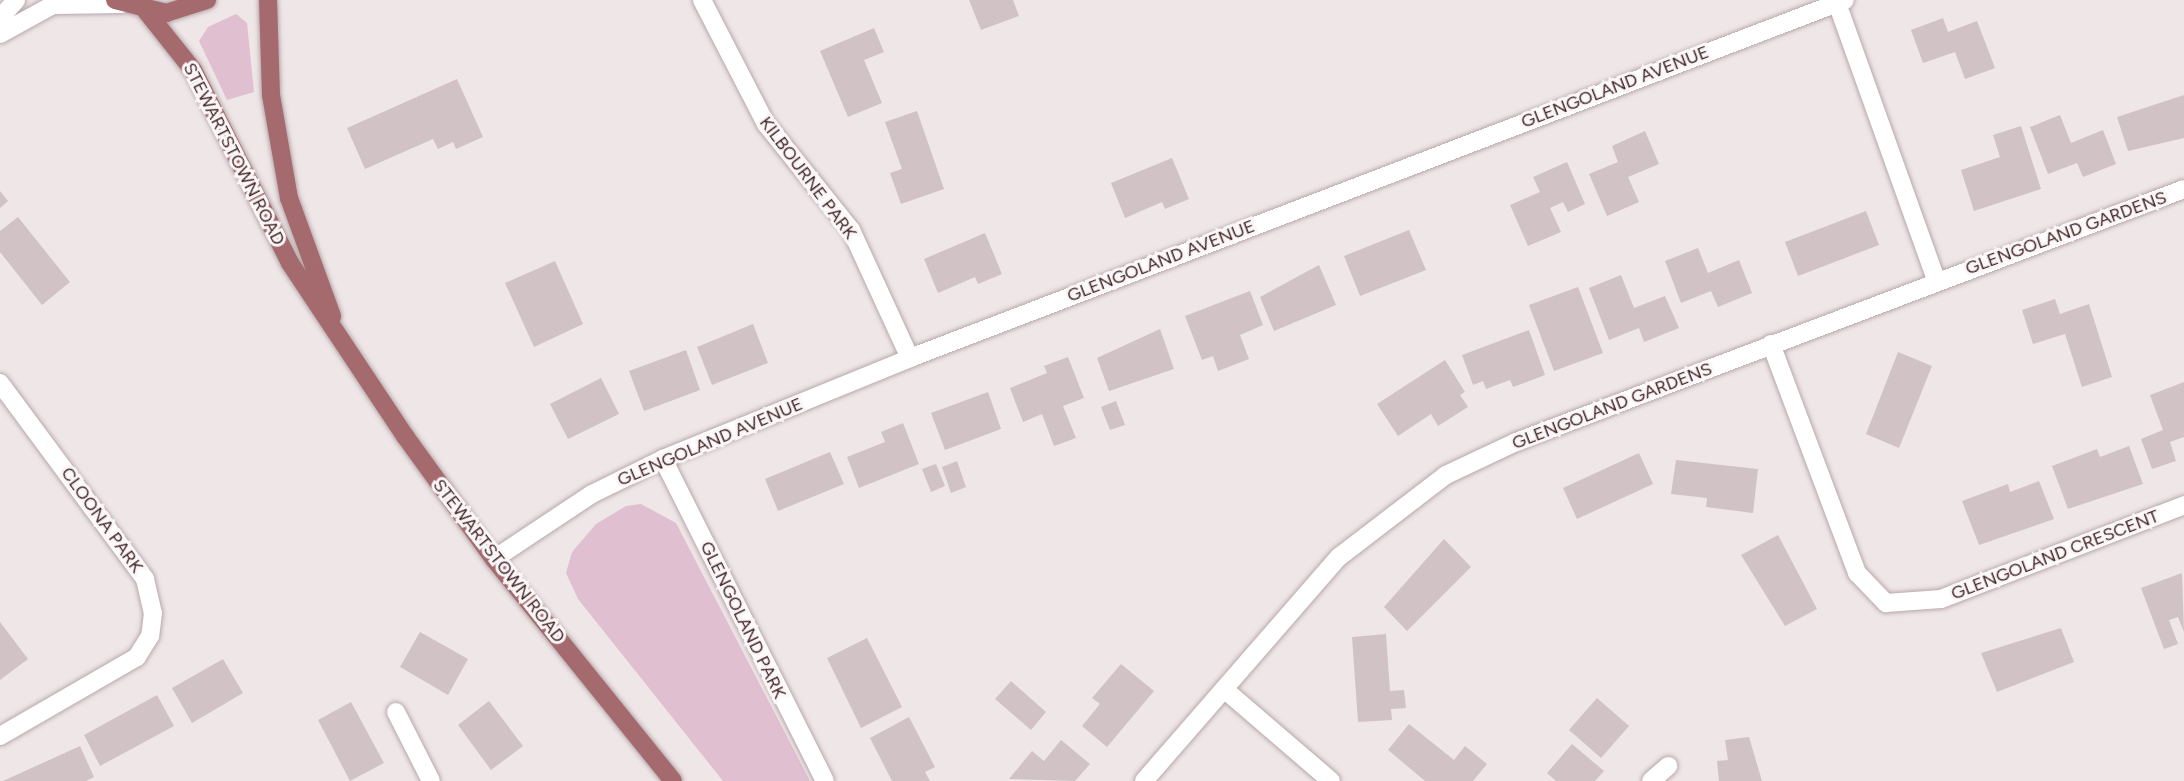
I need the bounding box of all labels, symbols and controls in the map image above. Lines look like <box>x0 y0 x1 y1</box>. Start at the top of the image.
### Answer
street label: GLENGOLAND AVENUE <box>1518 41 1712 133</box>
street label: STEWARTSTOWN ROAD <box>179 59 289 249</box>
street label: KILBOURNE PARK <box>755 112 861 244</box>
street label: GLENGOLAND GARDENS <box>1962 186 2170 280</box>
street label: GLENGOLAND AVENUE <box>1064 215 1258 307</box>
street label: GLENGOLAND GARDENS <box>1509 358 1715 454</box>
street label: GLENGOLAND AVENUE <box>614 393 806 491</box>
street label: CLOONA PARK <box>56 463 148 577</box>
street label: STEWARTSTOWN ROAD <box>428 475 570 647</box>
street label: GLENGOLAND CRESCENT <box>1948 505 2162 605</box>
street label: GLENGOLAND PARK <box>695 538 791 702</box>

